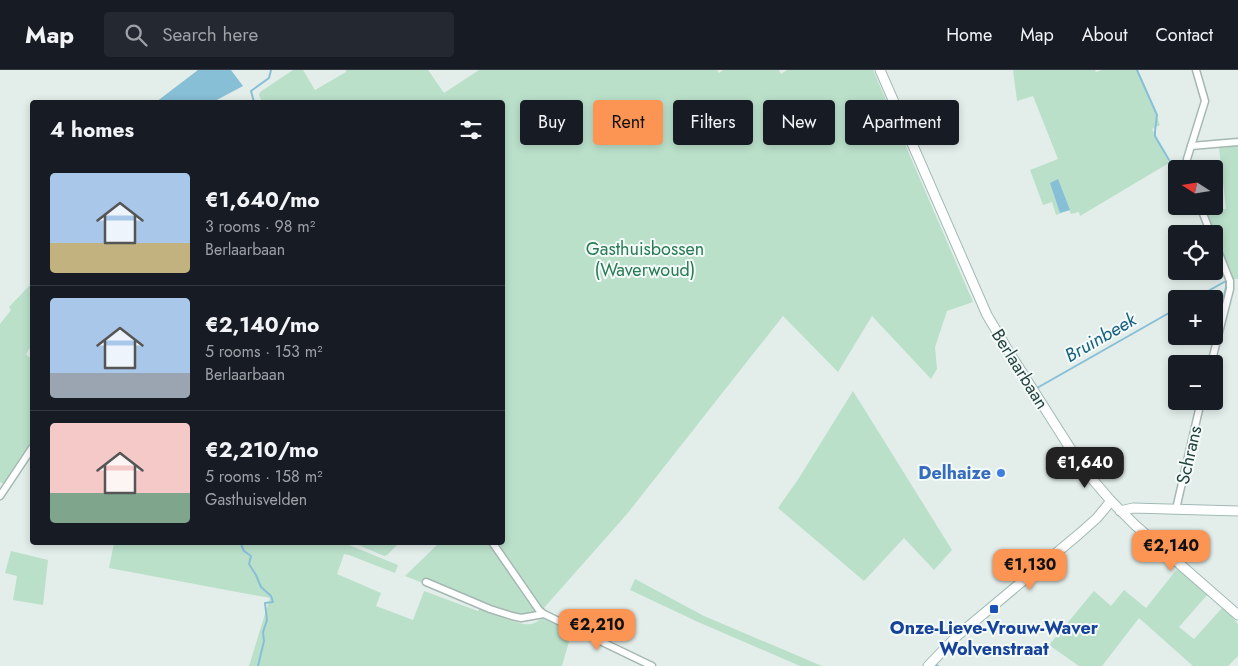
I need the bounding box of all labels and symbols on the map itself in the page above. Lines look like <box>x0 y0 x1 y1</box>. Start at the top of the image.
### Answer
north arrow <box>1168 160 1222 215</box>
park label: Gasthuisbossen (Waverwoud) <box>586 236 704 283</box>
water label: Bruinbeek <box>1060 306 1142 369</box>
street label: Berlaarbaan <box>985 324 1055 414</box>
street label: Schrans <box>1170 423 1208 487</box>
pin: €1,640 <box>1044 446 1126 489</box>
place label: Delhaize <box>918 460 991 486</box>
marker: Delhaize <box>995 467 1007 479</box>
pin: €2,140 <box>1130 530 1212 572</box>
pin: €1,130 <box>989 548 1071 591</box>
marker: Onze-Lieve-Vrouw-Waver Wolvenstraat <box>988 603 1000 615</box>
pin: €2,210 <box>556 608 638 651</box>
place label: Onze-Lieve-Vrouw-Waver Wolvenstraat <box>890 615 1099 662</box>

